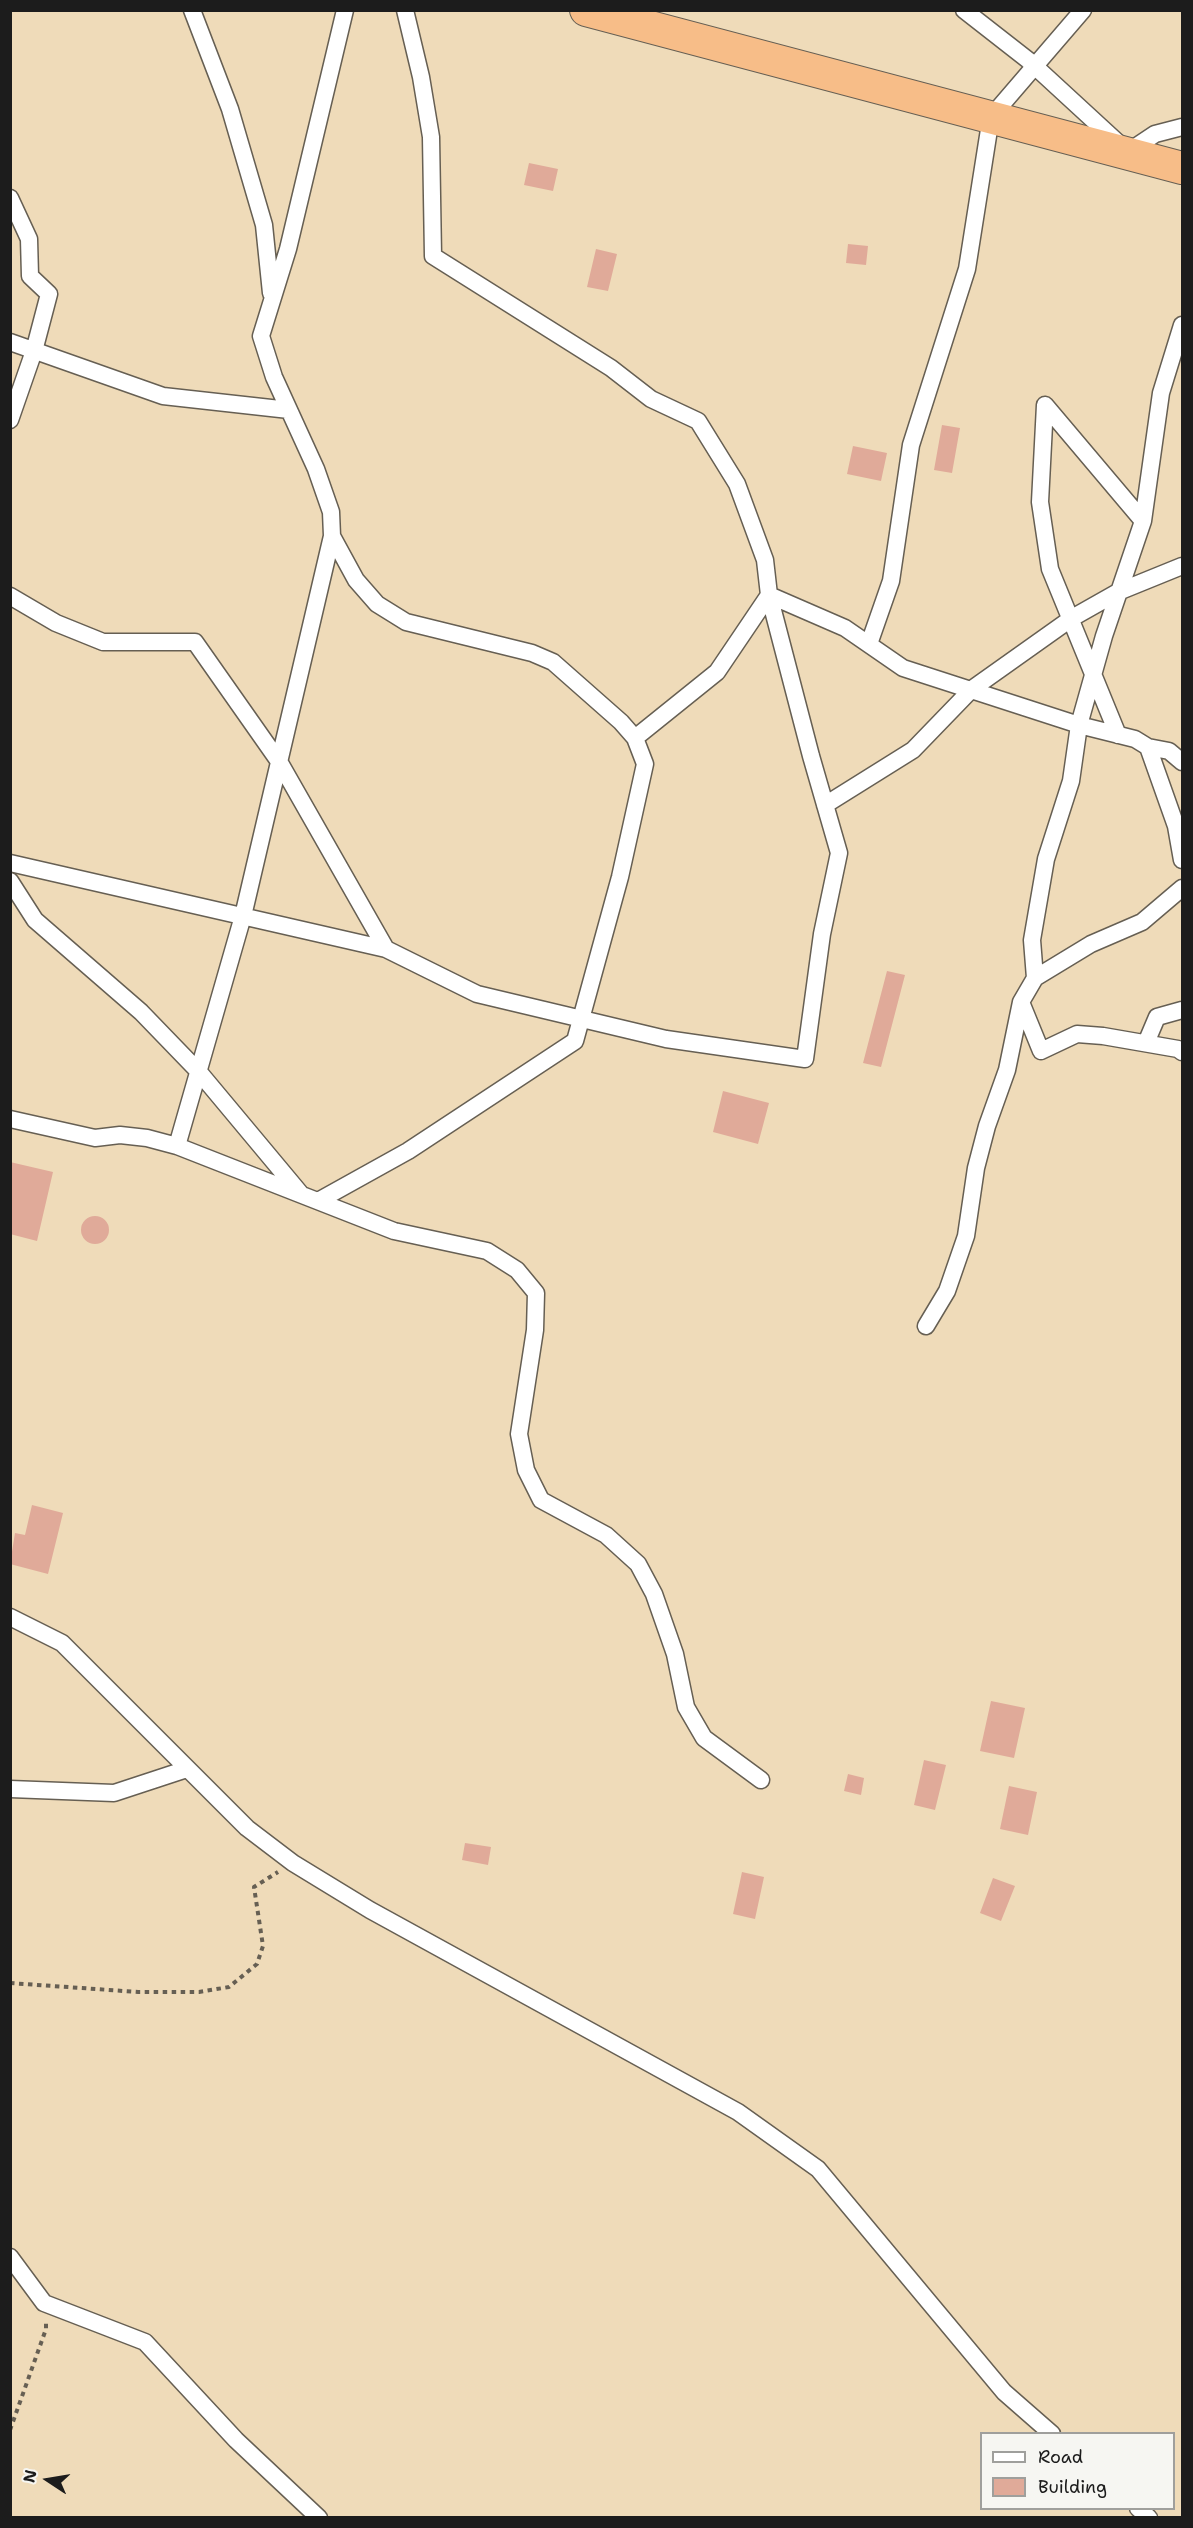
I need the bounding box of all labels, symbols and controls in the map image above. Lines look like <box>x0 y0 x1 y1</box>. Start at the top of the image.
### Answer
legend <box>980 2432 1175 2510</box>
text: Road <box>1038 2445 1083 2469</box>
north arrow <box>18 2450 78 2510</box>
text: N <box>18 2468 41 2485</box>
text: Building <box>1038 2475 1107 2499</box>

